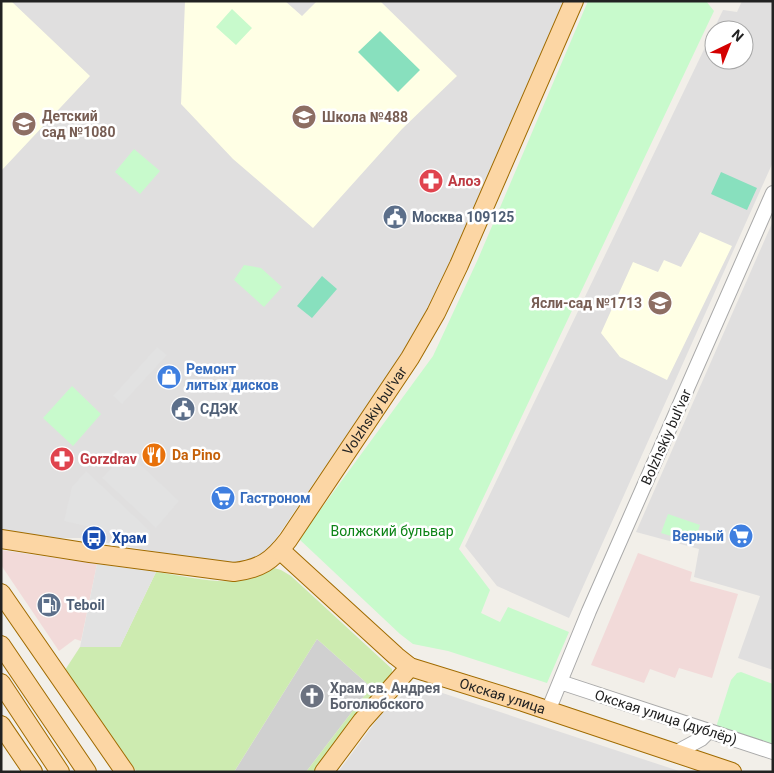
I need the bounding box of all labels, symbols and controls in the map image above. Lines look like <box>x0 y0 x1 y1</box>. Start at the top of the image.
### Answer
north arrow <box>704 20 754 70</box>
text: N <box>729 26 747 45</box>
school or university icon: Школа №488 <box>291 104 317 130</box>
place label: Детский сад №1080 <box>42 108 115 140</box>
place label: Школа №488 <box>322 109 408 125</box>
school or university icon: Детский сад №1080 <box>11 111 37 137</box>
pharmacy icon: Алоэ <box>418 168 444 194</box>
place label: Алоэ <box>448 173 481 189</box>
public building icon: Москва 109125 <box>382 204 408 230</box>
place label: Москва 109125 <box>412 209 514 225</box>
school or university icon: Ясли-сад №1713 <box>647 290 673 316</box>
place label: Ясли-сад №1713 <box>531 295 642 311</box>
place label: Ремонт литых дисков <box>186 361 279 393</box>
street label: Volzhskiy bul'var <box>339 363 410 458</box>
shop icon: Ремонт литых дисков <box>156 364 182 390</box>
street label: Bolzhskiy bul'var <box>638 386 694 487</box>
public building icon: СДЭК <box>170 396 196 422</box>
place label: СДЭК <box>200 401 239 417</box>
restaurant icon: Da Pino <box>141 442 167 468</box>
pharmacy icon: Gorzdrav <box>49 446 75 472</box>
place label: Da Pino <box>172 447 221 463</box>
place label: Gorzdrav <box>80 451 137 467</box>
supermarket icon: Гастроном <box>210 485 236 511</box>
place label: Гастроном <box>240 490 311 506</box>
park label: Волжский бульвар <box>330 523 454 539</box>
supermarket icon: Верный <box>728 523 754 549</box>
bus stop icon: Храм <box>81 525 107 551</box>
place label: Верный <box>672 528 724 544</box>
place label: Храм <box>112 530 147 546</box>
fuel station icon: Teboil <box>36 592 62 618</box>
place label: Teboil <box>66 597 105 613</box>
street label: Окская улица <box>458 675 548 717</box>
place label: Храм св. Андрея Боголюбского <box>330 680 440 712</box>
church icon: Храм св. Андрея Боголюбского <box>299 683 325 709</box>
street label: Окская улица (дублёр) <box>593 686 739 749</box>

